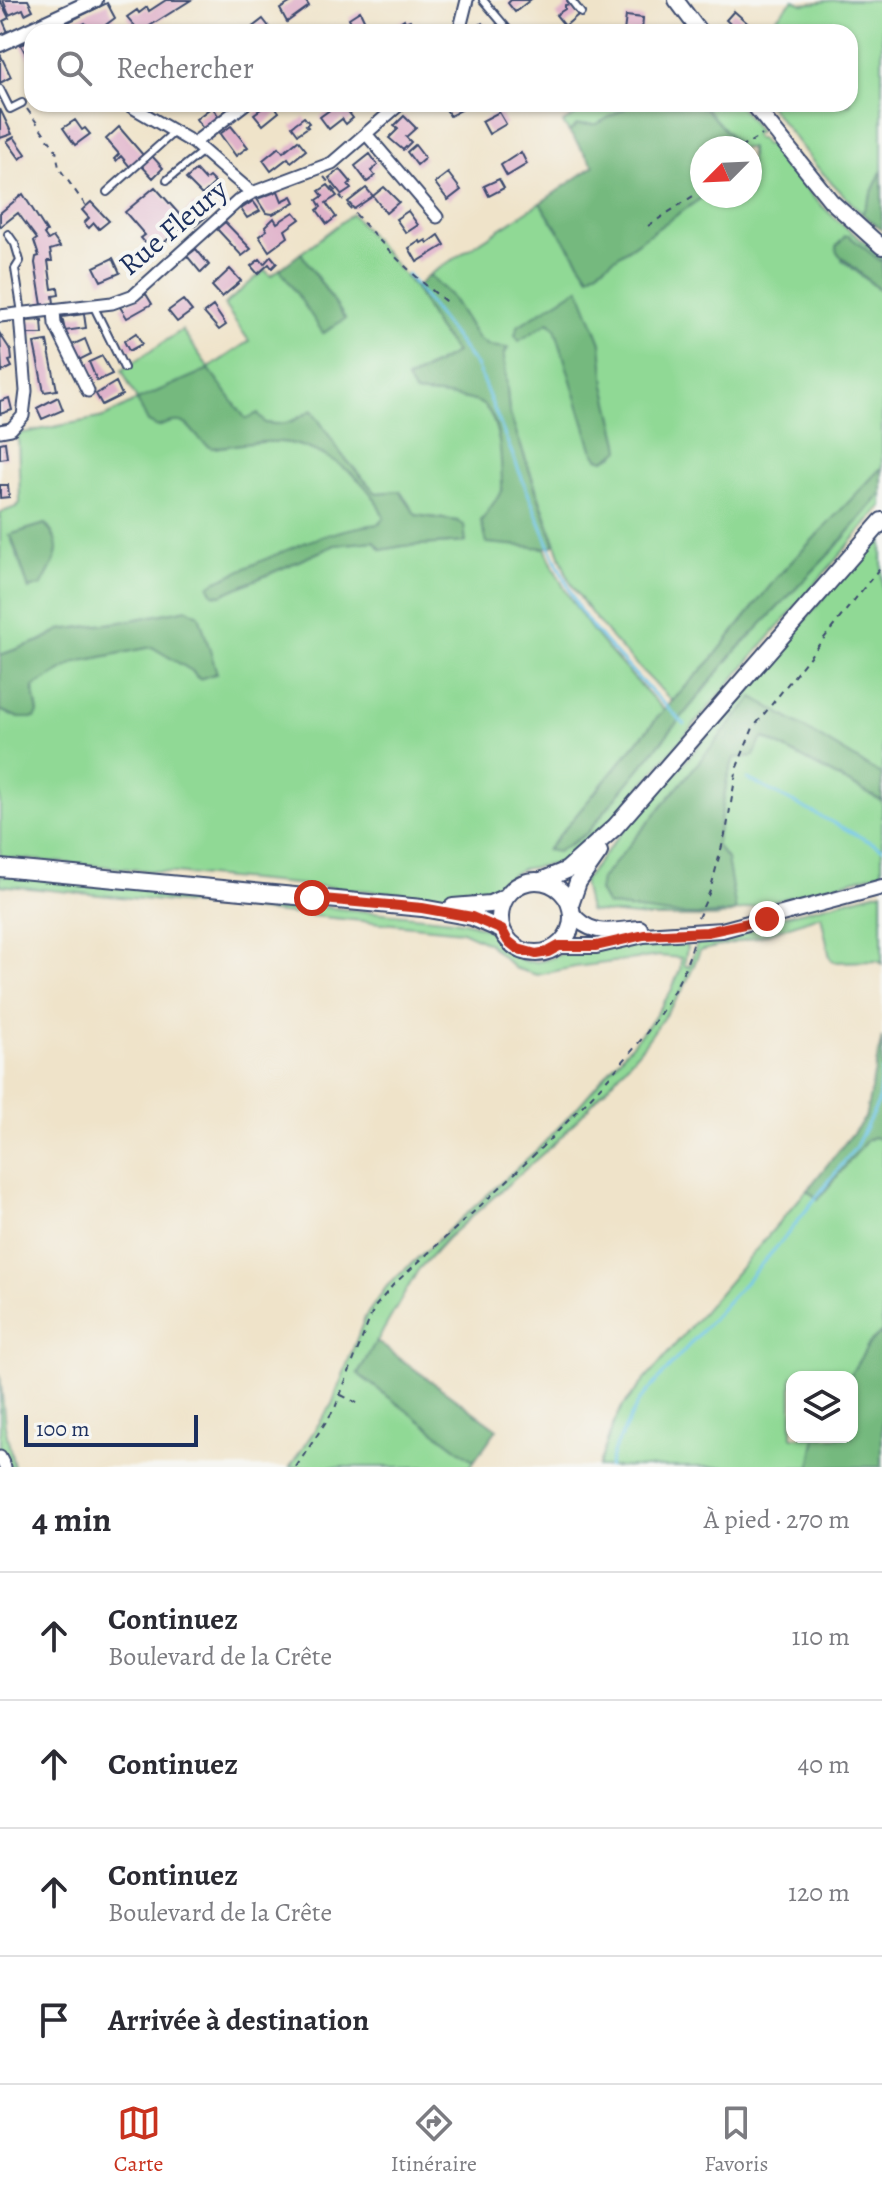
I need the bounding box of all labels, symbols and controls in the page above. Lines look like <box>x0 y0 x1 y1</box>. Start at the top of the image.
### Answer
search box <box>24 24 858 112</box>
icon: search <box>52 46 96 90</box>
text: Rechercher <box>116 48 254 88</box>
north arrow <box>690 136 762 208</box>
street label: Rue Fleury <box>110 169 236 284</box>
route start <box>294 880 330 916</box>
route end <box>749 901 785 937</box>
map controls <box>786 1371 858 1443</box>
button: layers <box>786 1371 858 1443</box>
scale bar <box>24 1411 198 1447</box>
text: 100 m <box>36 1414 90 1444</box>
text: 4 min <box>32 1496 111 1543</box>
text: À pied · 270 m <box>704 1502 850 1537</box>
text: Continuez <box>108 1599 238 1639</box>
icon: ahead <box>32 1614 76 1658</box>
text: 110 m <box>792 1619 850 1654</box>
text: Boulevard de la Crête <box>108 1639 332 1674</box>
icon: ahead <box>32 1742 76 1786</box>
text: Continuez <box>108 1744 238 1784</box>
text: 40 m <box>798 1747 850 1782</box>
text: Continuez <box>108 1855 238 1895</box>
icon: ahead <box>32 1870 76 1914</box>
text: 120 m <box>788 1875 850 1910</box>
text: Boulevard de la Crête <box>108 1895 332 1930</box>
icon: arrive <box>32 1998 76 2042</box>
text: Arrivée à destination <box>108 2000 369 2040</box>
tab: Carte <box>114 2101 163 2179</box>
tab: Itinéraire <box>391 2101 477 2179</box>
tab: Favoris <box>704 2101 768 2179</box>

